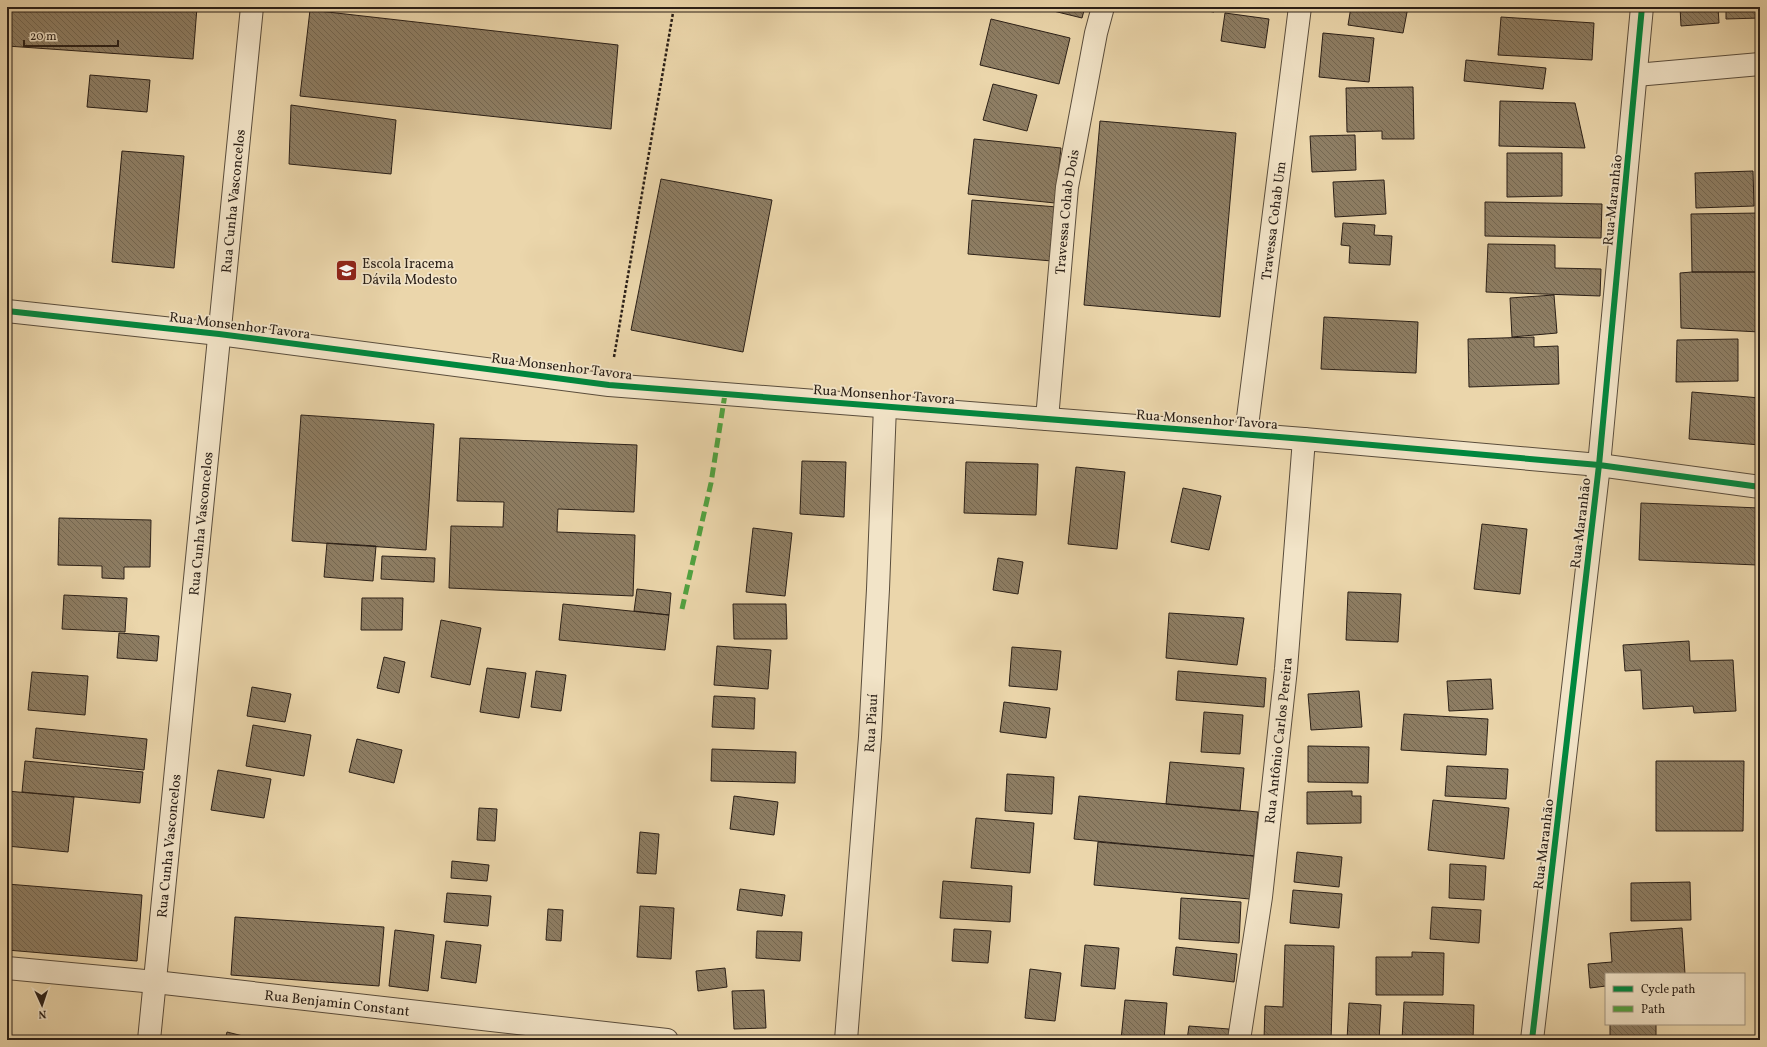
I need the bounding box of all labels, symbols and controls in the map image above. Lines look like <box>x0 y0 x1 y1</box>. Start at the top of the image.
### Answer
scale bar <box>24 22 118 48</box>
text: 20 m <box>30 29 57 45</box>
street label: Rua Cunha Vasconcelos <box>218 129 251 274</box>
street label: Travessa Cohab Dois <box>1051 148 1085 275</box>
street label: Rua Maranhão <box>1599 154 1628 247</box>
street label: Travessa Cohab Um <box>1258 160 1291 282</box>
place label: Escola Iracema Dávila Modesto <box>362 255 457 290</box>
school or university icon: Escola Iracema Dávila Modesto <box>334 258 360 284</box>
street label: Rua Monsenhor Tavora <box>168 308 312 345</box>
street label: Rua Monsenhor Tavora <box>490 349 634 386</box>
street label: Rua Monsenhor Tavora <box>812 381 956 410</box>
street label: Rua Monsenhor Tavora <box>1135 406 1279 435</box>
street label: Rua Cunha Vasconcelos <box>185 451 219 596</box>
street label: Rua Maranhão <box>1567 477 1596 570</box>
street label: Rua Antônio Carlos Pereira <box>1261 657 1298 825</box>
street label: Rua Piauí <box>861 692 883 753</box>
street label: Rua Cunha Vasconcelos <box>153 773 186 919</box>
street label: Rua Maranhão <box>1530 798 1559 891</box>
legend <box>1605 973 1745 1025</box>
text: Cycle path <box>1641 982 1696 998</box>
north arrow <box>22 985 62 1025</box>
street label: Rua Benjamin Constant <box>263 986 411 1022</box>
text: Path <box>1641 1002 1665 1018</box>
text: N <box>38 1006 47 1021</box>

